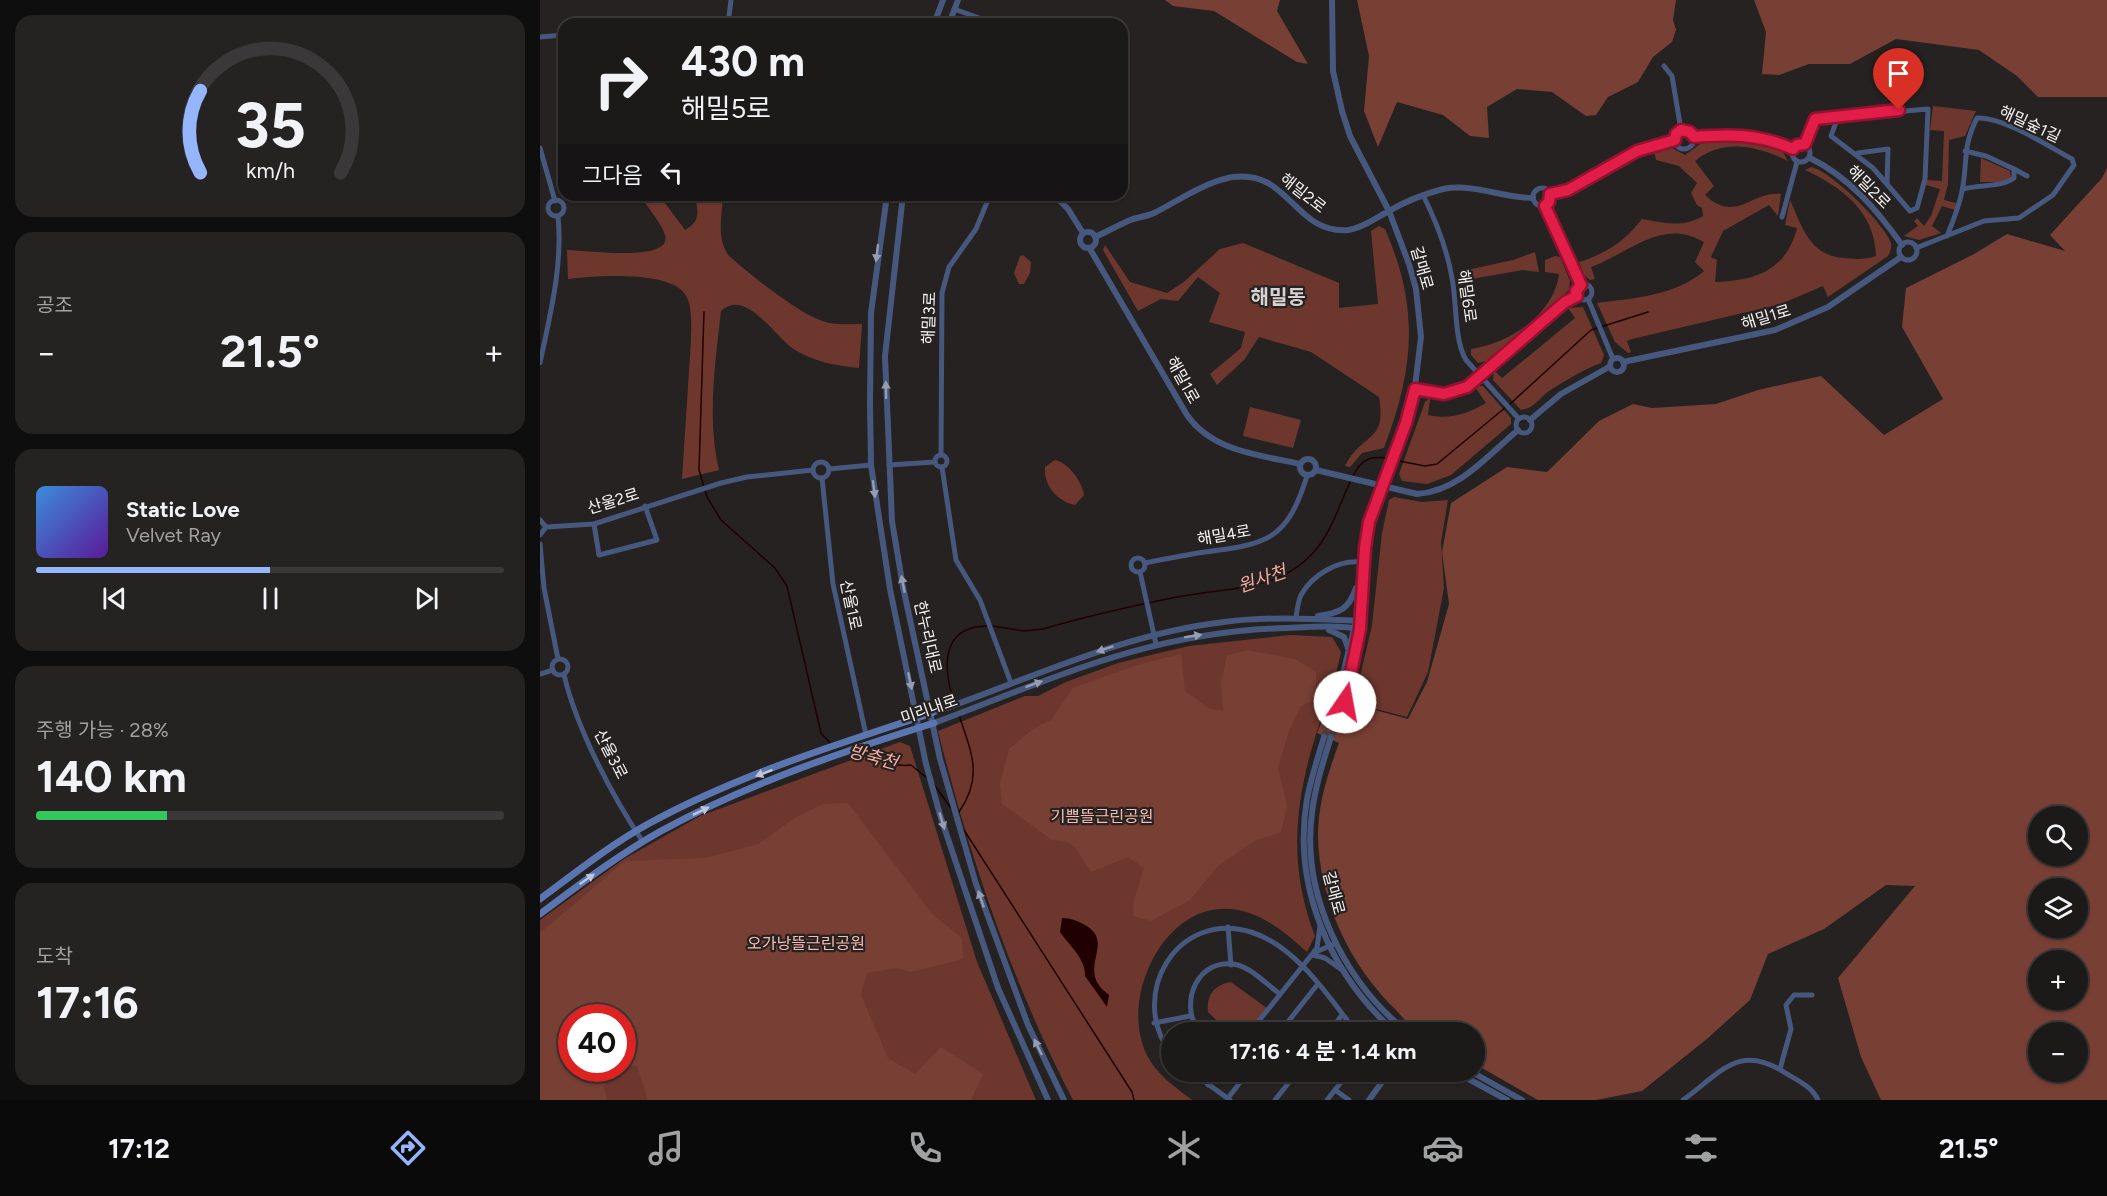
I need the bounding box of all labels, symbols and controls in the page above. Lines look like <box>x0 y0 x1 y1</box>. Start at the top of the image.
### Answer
text: 430 m <box>681 36 805 87</box>
icon: right <box>582 42 660 120</box>
pin <box>1873 48 1924 110</box>
icon: arrive <box>1882 57 1915 90</box>
text: 35 <box>235 88 305 163</box>
text: 해밀5로 <box>681 92 771 125</box>
street label: 해밀숲1길 <box>1996 102 2064 146</box>
icon: left <box>655 156 688 189</box>
text: km/h <box>246 158 294 183</box>
text: 그다음 <box>582 162 643 189</box>
street label: 해밀2로 <box>1844 162 1895 213</box>
street label: 해밀2로 <box>1276 169 1330 217</box>
one-way arrow <box>873 243 882 262</box>
street label: 갈매로 <box>1407 244 1437 292</box>
street label: 해밀6로 <box>1454 268 1480 324</box>
district label: 해밀동 <box>1250 285 1306 309</box>
street label: 해밀3로 <box>919 291 939 345</box>
text: 공조 <box>36 293 73 317</box>
street label: 해밀1로 <box>1739 300 1793 334</box>
text: 21.5° <box>220 324 320 378</box>
text: − <box>36 333 57 372</box>
text: + <box>483 333 504 372</box>
street label: 해밀1로 <box>1162 353 1204 407</box>
one-way arrow <box>881 380 890 399</box>
one-way arrow <box>869 480 879 499</box>
street label: 산울2로 <box>585 484 641 518</box>
text: Static Love <box>126 496 240 523</box>
street label: 해밀4로 <box>1196 521 1253 549</box>
text: Velvet Ray <box>126 523 221 547</box>
water label: 원사천 <box>1235 560 1291 597</box>
one-way arrow <box>898 574 907 593</box>
street label: 산울1로 <box>836 578 866 632</box>
icon: previous <box>98 582 131 615</box>
icon: pause <box>254 582 287 615</box>
icon: next <box>410 582 443 615</box>
street label: 한누리대로 <box>910 599 946 675</box>
one-way arrow <box>1183 631 1202 640</box>
one-way arrow <box>1096 645 1114 654</box>
position arrow <box>1313 670 1377 734</box>
one-way arrow <box>905 671 915 690</box>
one-way arrow <box>1025 679 1043 688</box>
street label: 미리내로 <box>898 690 960 728</box>
text: 주행 가능 · 28% <box>36 718 169 742</box>
street label: 산울3로 <box>591 726 632 782</box>
water label: 방축천 <box>846 740 902 775</box>
text: 140 km <box>36 749 187 803</box>
one-way arrow <box>754 768 772 778</box>
one-way arrow <box>692 806 709 815</box>
map controls <box>2028 806 2088 1082</box>
button: search <box>2028 806 2088 866</box>
park label: 기쁨뜰근린공원 <box>1050 807 1154 826</box>
one-way arrow <box>938 812 947 830</box>
street label: 갈매로 <box>1319 869 1349 917</box>
one-way arrow <box>579 873 595 885</box>
button: layers <box>2028 878 2088 938</box>
one-way arrow <box>976 890 986 908</box>
park label: 오가낭뜰근린공원 <box>747 934 865 953</box>
text: 도착 <box>36 944 73 968</box>
button: + <box>2028 950 2088 1010</box>
text: 17:16 <box>36 975 139 1029</box>
speed limit sign: 40 <box>558 1004 636 1082</box>
button: − <box>2028 1022 2088 1082</box>
text: 17:16 · 4 분 · 1.4 km <box>1230 1038 1416 1065</box>
one-way arrow <box>1034 1039 1043 1056</box>
icon: directions <box>387 1127 429 1169</box>
icon: music <box>645 1127 687 1169</box>
icon: phone <box>904 1127 946 1169</box>
icon: climate <box>1163 1127 1205 1169</box>
icon: car <box>1422 1127 1464 1169</box>
icon: filters <box>1680 1127 1722 1169</box>
text: 17:12 <box>108 1132 170 1165</box>
text: 21.5° <box>1939 1132 1999 1165</box>

